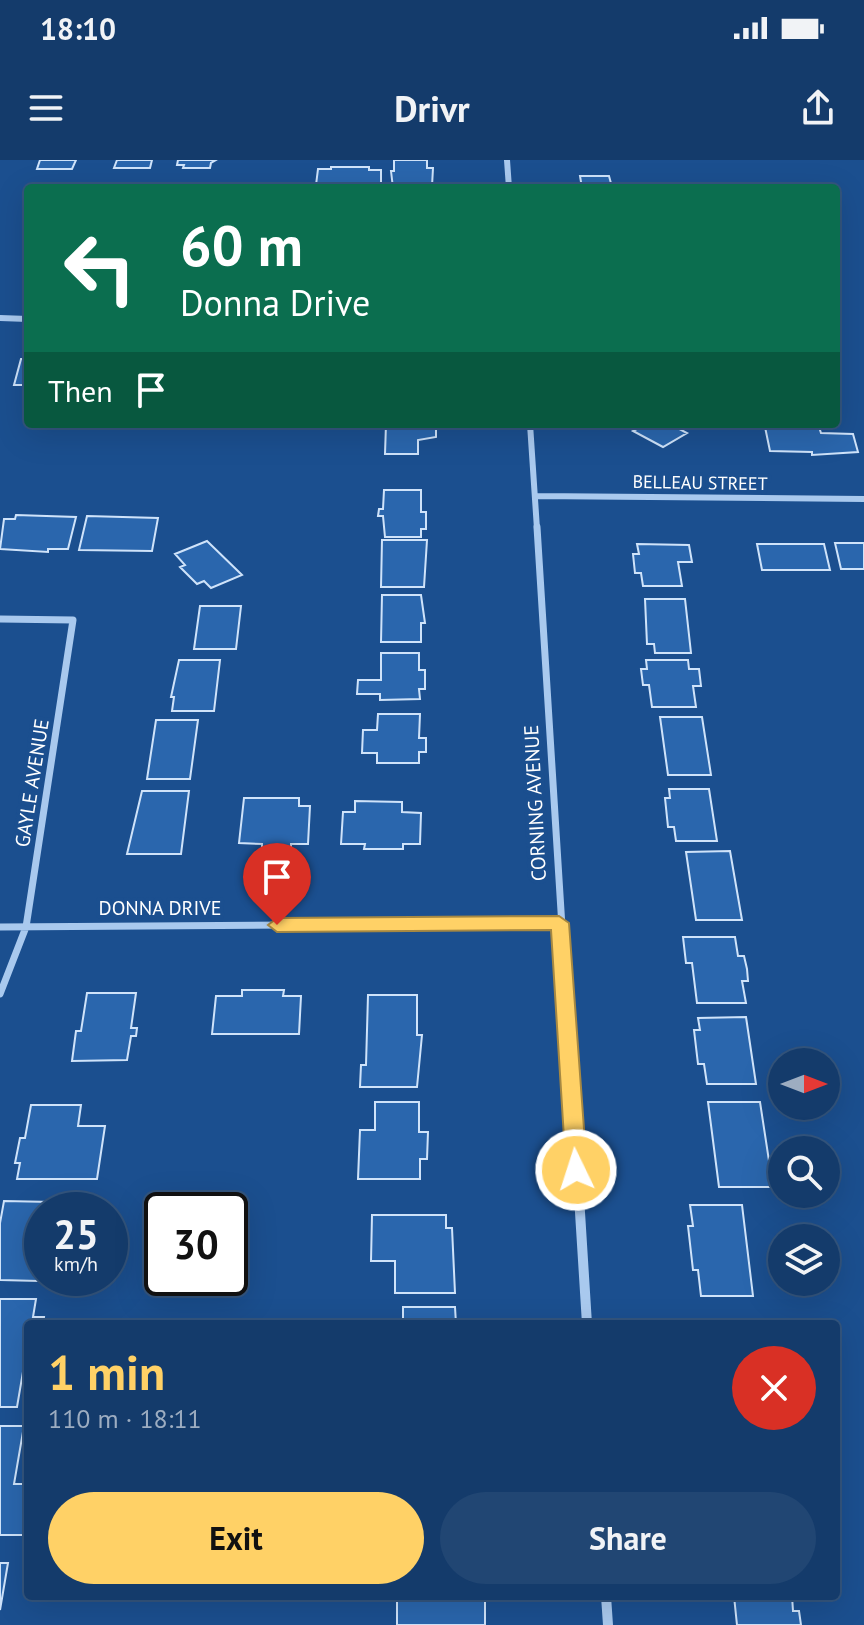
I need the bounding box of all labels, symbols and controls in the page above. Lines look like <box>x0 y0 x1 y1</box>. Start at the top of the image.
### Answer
text: 18:10 <box>40 9 116 48</box>
text: Drivr <box>394 85 470 132</box>
icon: menu <box>24 86 68 130</box>
icon: share <box>796 86 840 130</box>
text: 60 m <box>180 209 303 281</box>
icon: left <box>48 216 152 320</box>
text: Donna Drive <box>180 279 370 326</box>
icon: arrive <box>129 368 173 412</box>
text: Then <box>48 371 113 410</box>
street label: BELLEAU STREET <box>632 470 768 495</box>
street label: GAYLE AVENUE <box>9 717 55 849</box>
street label: CORNING AVENUE <box>518 724 552 882</box>
pin <box>243 843 311 925</box>
icon: arrive <box>255 855 299 899</box>
street label: DONNA DRIVE <box>99 895 221 921</box>
north arrow <box>768 1048 840 1120</box>
map controls <box>768 1048 840 1296</box>
position arrow <box>534 1128 618 1212</box>
button: search <box>768 1136 840 1208</box>
speed limit sign: 30 <box>144 1192 248 1296</box>
text: 25 <box>53 1208 99 1260</box>
button: layers <box>768 1224 840 1296</box>
text: km/h <box>54 1251 98 1277</box>
text: 1 min <box>48 1341 165 1403</box>
button: close <box>732 1346 816 1430</box>
text: 110 m · 18:11 <box>48 1402 202 1435</box>
button: Exit <box>48 1492 424 1584</box>
button: Share <box>440 1492 816 1584</box>

